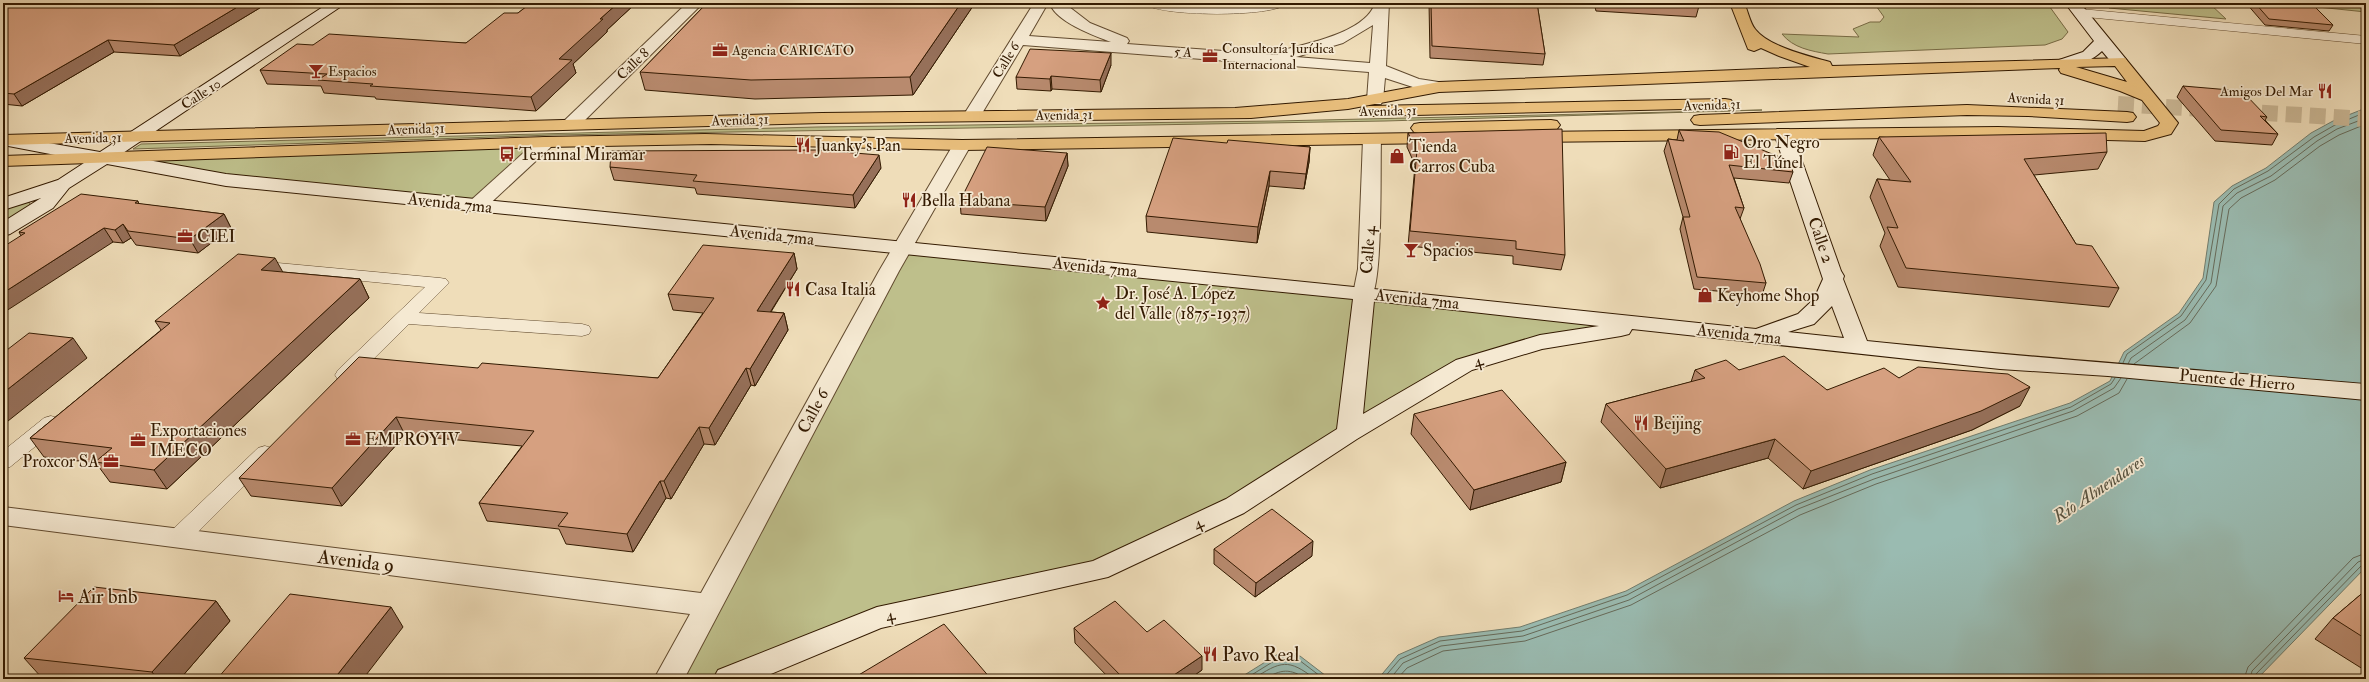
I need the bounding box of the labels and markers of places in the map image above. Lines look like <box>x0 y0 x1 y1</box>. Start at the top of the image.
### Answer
place label: Consultoría Jurídica Internacional <box>1222 40 1334 73</box>
office icon: Agencia CARICATO <box>711 41 729 59</box>
place label: Agencia CARICATO <box>731 42 854 59</box>
office icon: Consultoría Jurídica Internacional <box>1201 47 1219 65</box>
bar icon: Espacios <box>307 62 325 80</box>
place label: Espacios <box>328 63 377 81</box>
restaurant icon: Amigos Del Mar <box>2316 82 2334 100</box>
place label: Amigos Del Mar <box>2219 83 2314 100</box>
place label: Oro Negro El Túnel <box>1743 132 1820 173</box>
place label: Juanky’s Pan <box>814 135 901 157</box>
restaurant icon: Juanky’s Pan <box>794 136 812 154</box>
place label: Tienda Carros Cuba <box>1409 136 1496 177</box>
fuel station icon: Oro Negro El Túnel <box>1722 143 1740 161</box>
place label: Terminal Miramar <box>519 144 646 165</box>
bus stop icon: Terminal Miramar <box>498 145 516 163</box>
shop icon: Tienda Carros Cuba <box>1388 147 1406 165</box>
place label: Bella Habana <box>921 190 1012 211</box>
restaurant icon: Bella Habana <box>900 191 918 209</box>
place label: CIEI <box>197 226 236 247</box>
office icon: CIEI <box>176 227 194 245</box>
place label: Spacios <box>1423 240 1474 262</box>
bar icon: Spacios <box>1402 241 1420 259</box>
place label: Casa Italia <box>805 279 877 300</box>
restaurant icon: Casa Italia <box>784 280 802 298</box>
place label: Dr. José A. López del Valle (1875-1937) <box>1115 283 1250 324</box>
place label: Keyhome Shop <box>1717 285 1820 307</box>
shop icon: Keyhome Shop <box>1696 286 1714 304</box>
place icon: Dr. José A. López del Valle (1875-1937) <box>1094 294 1112 312</box>
place label: Beijing <box>1653 413 1702 434</box>
restaurant icon: Beijing <box>1632 414 1650 432</box>
place label: Exportaciones IMECO <box>150 420 247 461</box>
place label: EMPROYIV <box>365 429 461 450</box>
office icon: EMPROYIV <box>344 430 362 448</box>
office icon: Exportaciones IMECO <box>129 431 147 449</box>
place label: Proxcor SA <box>22 451 99 472</box>
office icon: Proxcor SA <box>102 452 120 470</box>
place label: Air bnb <box>77 584 138 609</box>
hotel icon: Air bnb <box>57 587 75 605</box>
place label: Pavo Real <box>1222 642 1299 667</box>
restaurant icon: Pavo Real <box>1201 645 1219 663</box>

